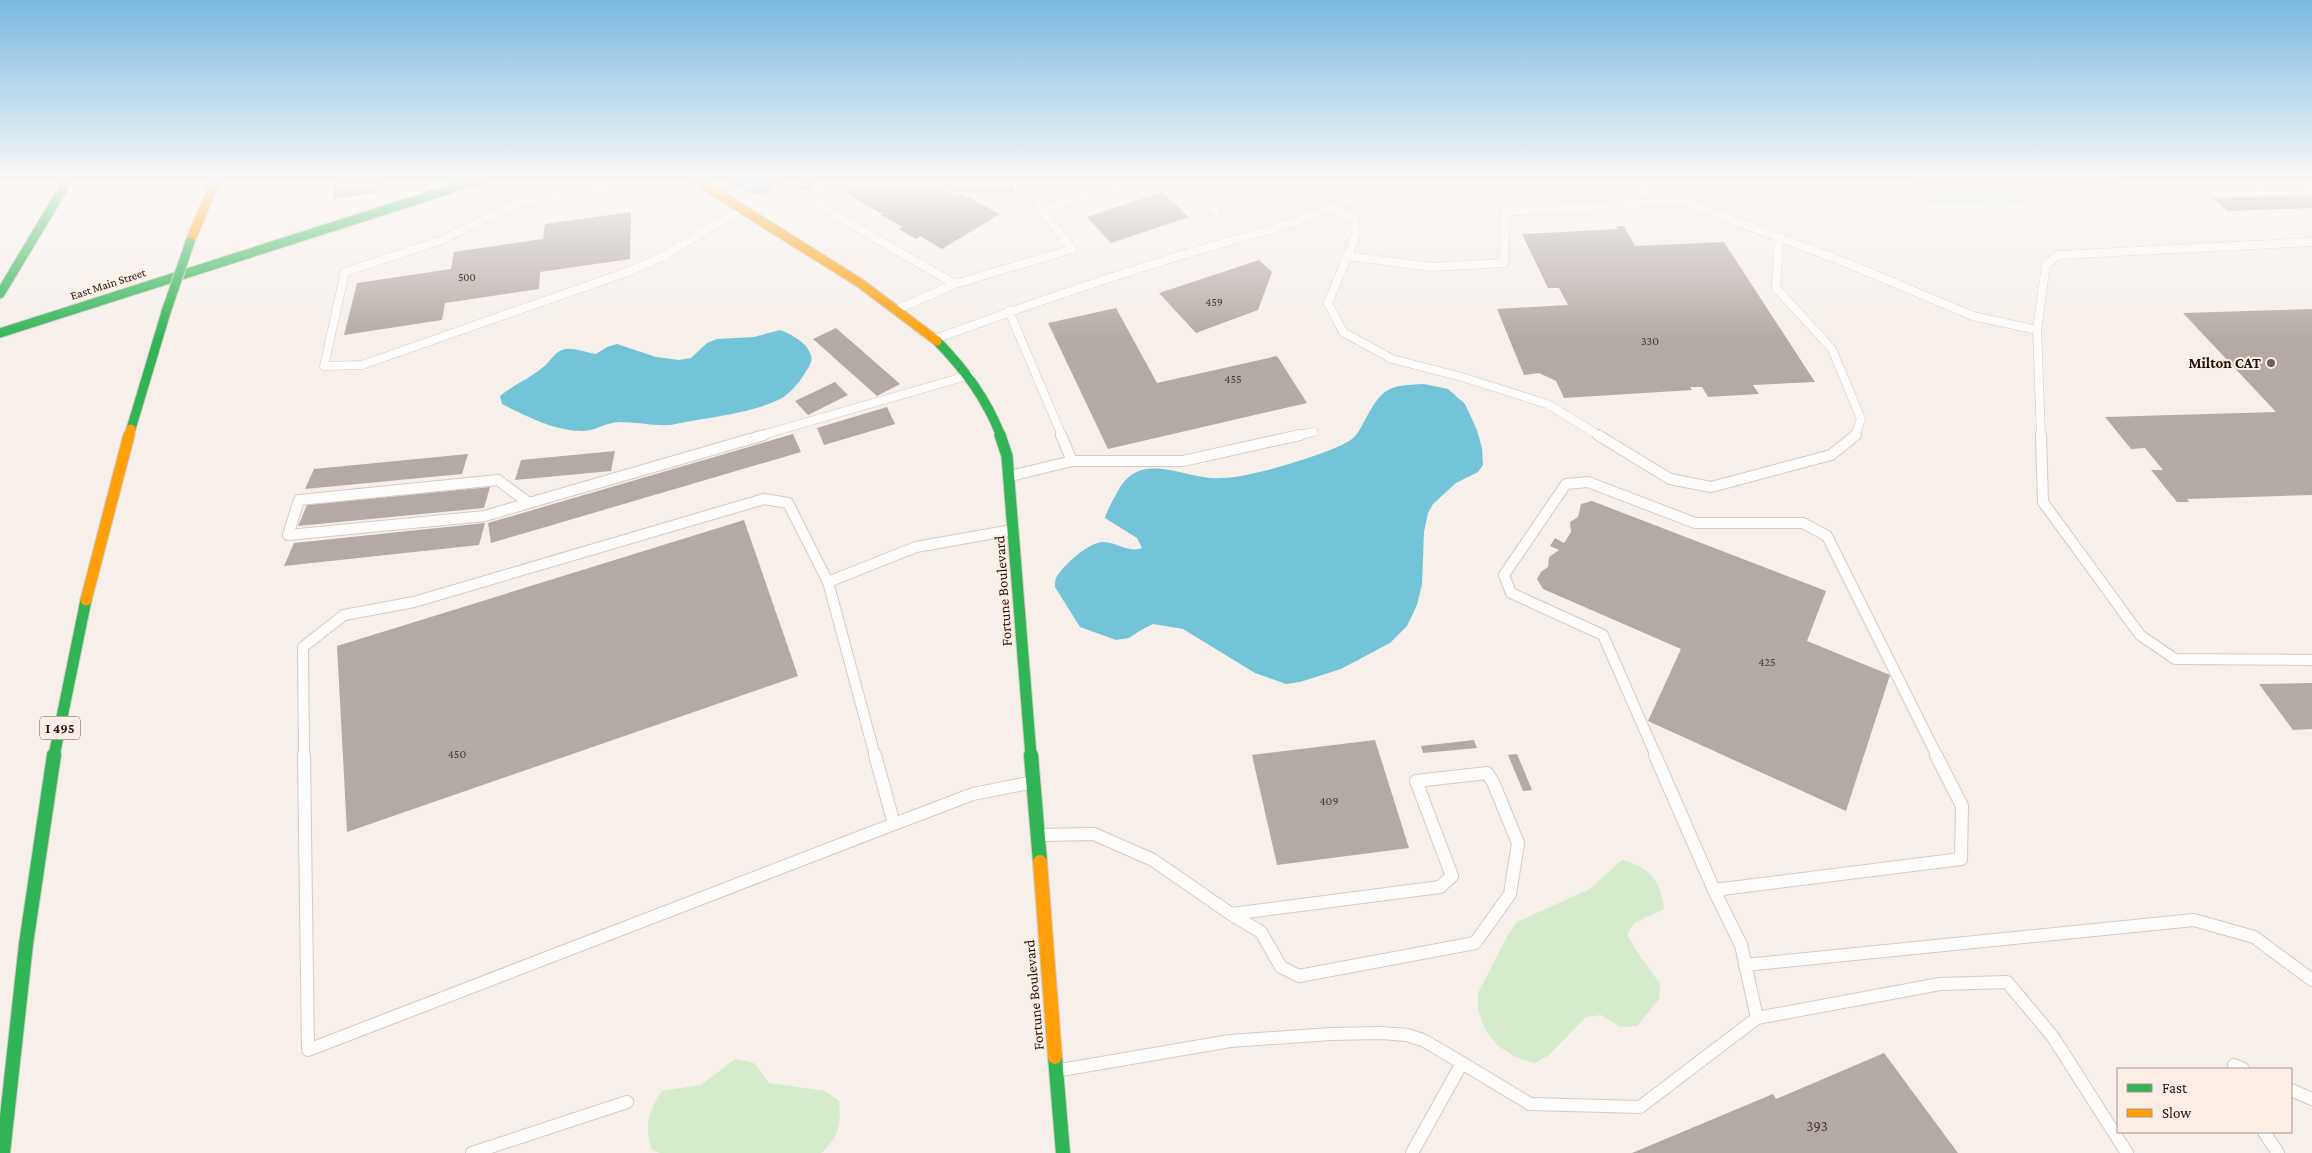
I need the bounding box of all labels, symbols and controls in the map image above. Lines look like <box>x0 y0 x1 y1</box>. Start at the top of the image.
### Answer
street label: East Main Street <box>69 265 148 303</box>
house number: 500 <box>458 271 476 283</box>
house number: 459 <box>1205 295 1223 309</box>
house number: 330 <box>1641 334 1659 348</box>
place label: Milton CAT <box>2188 355 2261 371</box>
marker: Milton CAT <box>2265 357 2277 369</box>
house number: 455 <box>1224 372 1242 386</box>
street label: Fortune Boulevard <box>991 535 1015 647</box>
house number: 425 <box>1758 655 1776 669</box>
road number: I 495 <box>40 716 80 740</box>
house number: 450 <box>448 747 466 761</box>
house number: 409 <box>1319 794 1339 808</box>
street label: Fortune Boulevard <box>1021 939 1047 1051</box>
legend <box>2117 1068 2292 1133</box>
text: Fast <box>2162 1080 2188 1096</box>
text: Slow <box>2162 1105 2192 1121</box>
house number: 393 <box>1806 1118 1828 1134</box>

